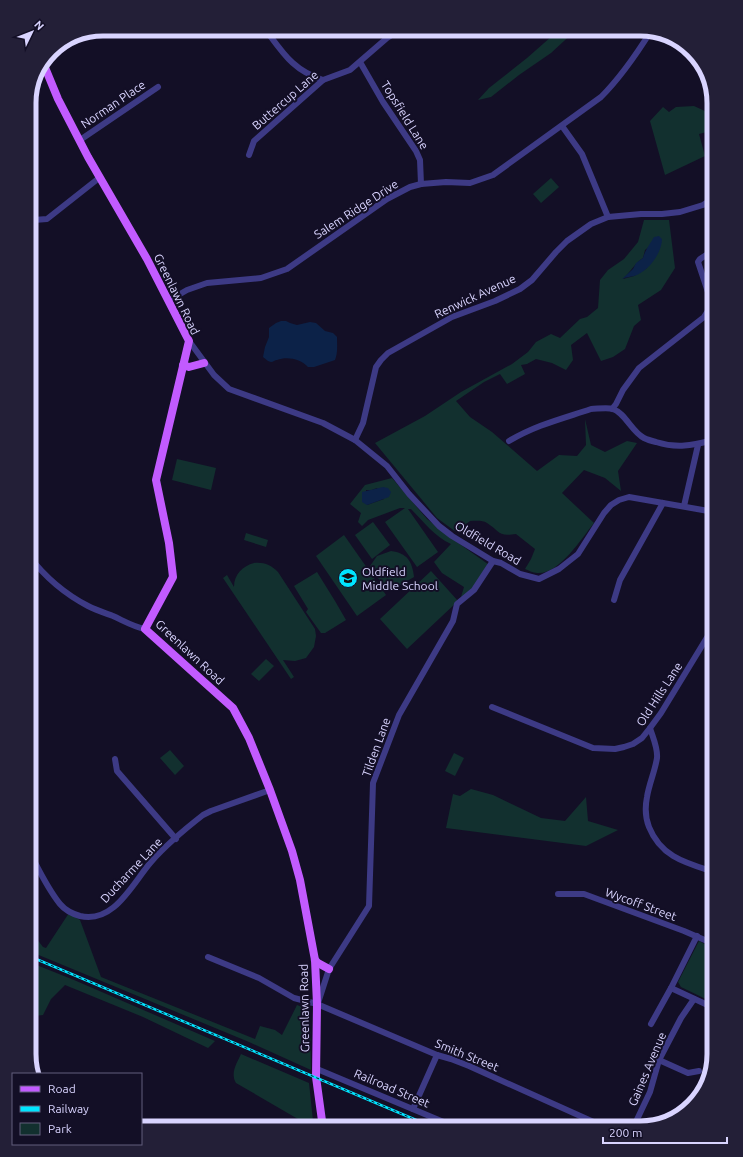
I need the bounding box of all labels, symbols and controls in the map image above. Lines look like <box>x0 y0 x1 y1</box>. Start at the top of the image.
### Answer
north arrow <box>12 12 52 52</box>
text: N <box>32 18 47 32</box>
street label: Buttercup Lane <box>249 68 321 132</box>
street label: Norman Place <box>78 78 148 130</box>
street label: Topsfield Lane <box>379 78 431 152</box>
street label: Salem Ridge Drive <box>312 177 400 241</box>
street label: Greenlawn Road <box>152 251 202 337</box>
street label: Renwick Avenue <box>432 272 518 320</box>
street label: Oldfield Road <box>453 519 523 567</box>
place label: Oldfield Middle School <box>362 565 438 592</box>
school or university icon: Oldfield Middle School <box>337 567 359 589</box>
street label: Greenlawn Road <box>153 617 227 687</box>
street label: Old Hills Lane <box>634 660 684 728</box>
street label: Tilden Lane <box>359 716 393 778</box>
street label: Ducharme Lane <box>98 835 164 905</box>
street label: Wycoff Street <box>604 885 679 923</box>
street label: Greenlawn Road <box>297 964 311 1052</box>
street label: Gaines Avenue <box>626 1030 668 1108</box>
street label: Smith Street <box>433 1036 501 1074</box>
street label: Railroad Street <box>352 1066 432 1110</box>
legend <box>12 1073 142 1145</box>
text: Road <box>48 1082 76 1095</box>
text: Railway <box>48 1102 89 1115</box>
scale bar <box>603 1119 727 1145</box>
text: Park <box>48 1122 72 1135</box>
text: 200 m <box>609 1126 642 1139</box>

